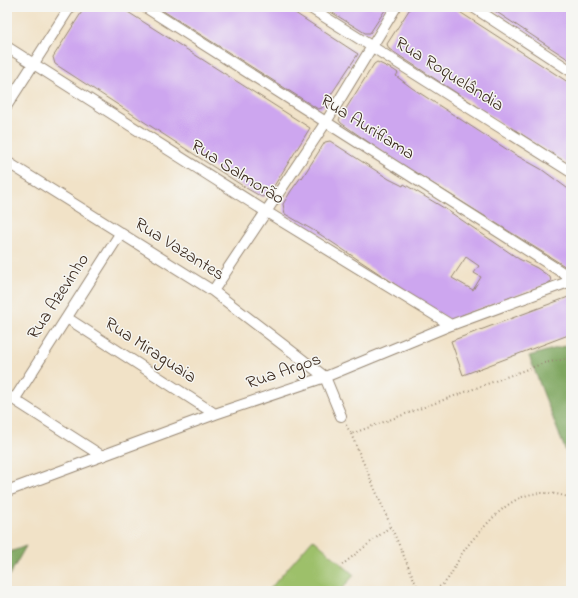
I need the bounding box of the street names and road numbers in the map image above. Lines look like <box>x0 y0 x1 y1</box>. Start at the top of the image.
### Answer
street label: Rua Roquelândia <box>389 31 509 119</box>
street label: Rua Auriflama <box>315 89 419 167</box>
street label: Rua Salmorão <box>185 134 289 212</box>
street label: Rua Vazantes <box>129 212 229 288</box>
street label: Rua Azevinho <box>21 249 97 345</box>
street label: Rua Miraguaia <box>98 312 201 391</box>
street label: Rua Argos <box>243 347 325 398</box>

